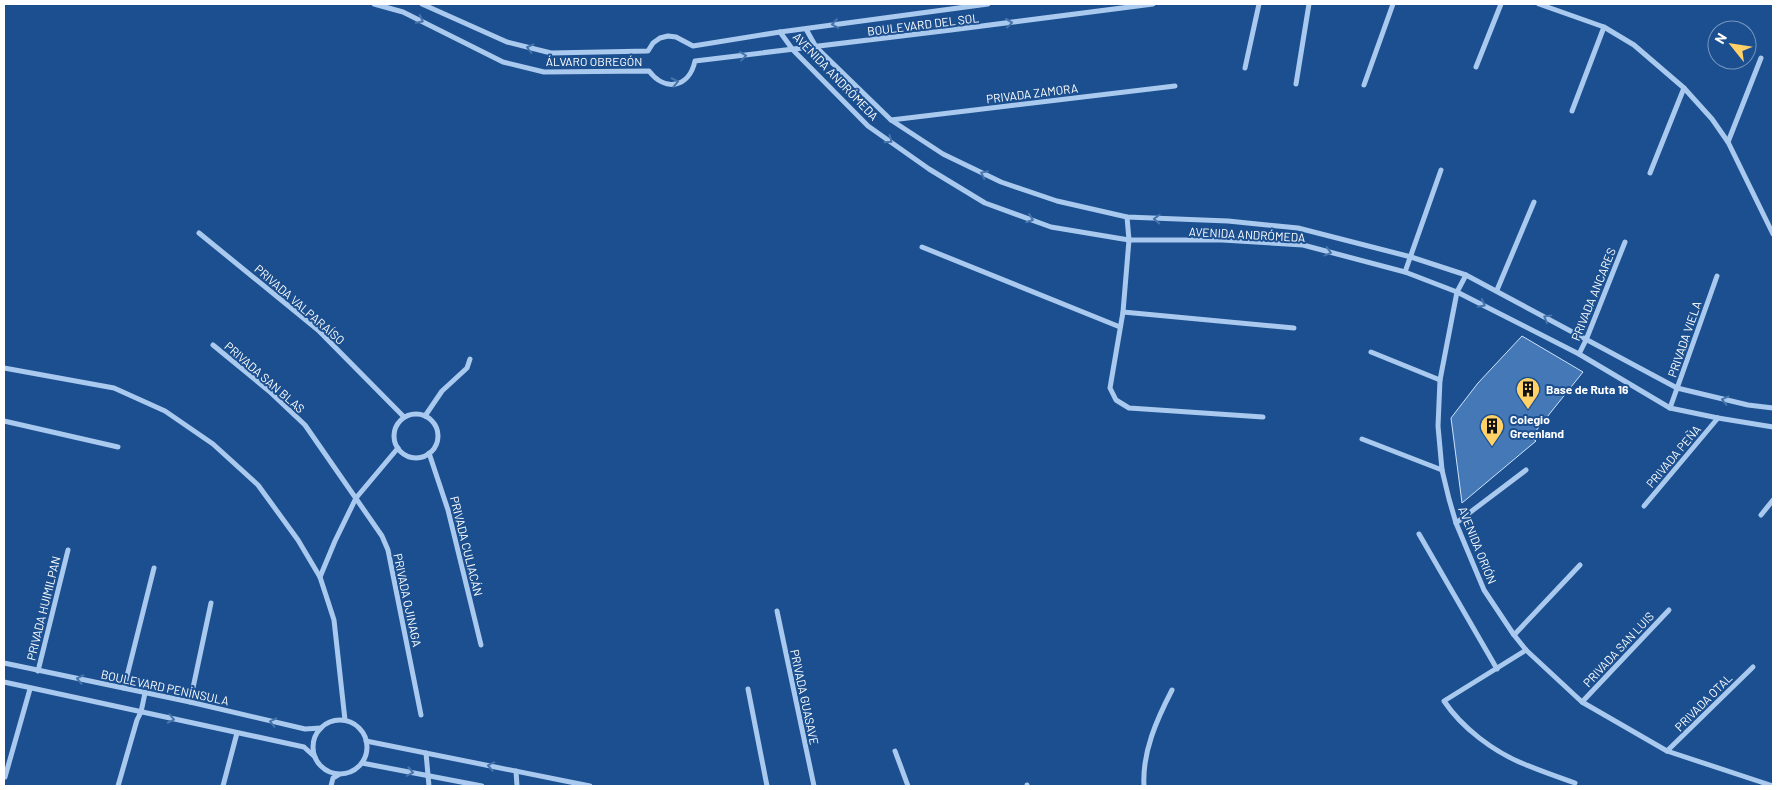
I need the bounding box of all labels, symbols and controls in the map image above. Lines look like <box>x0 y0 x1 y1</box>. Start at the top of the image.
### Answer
street label: BOULEVARD DEL SOL <box>866 10 980 38</box>
one-way arrow <box>415 14 424 25</box>
one-way arrow <box>1005 18 1013 29</box>
one-way arrow <box>831 19 840 29</box>
north arrow <box>1707 20 1757 70</box>
street label: AVENIDA ANDRÓMEDA <box>790 29 882 123</box>
text: N <box>1711 30 1730 47</box>
one-way arrow <box>526 43 535 54</box>
one-way arrow <box>739 51 747 62</box>
street label: ÁLVARO OBREGÓN <box>546 54 642 68</box>
one-way arrow <box>671 78 680 88</box>
street label: PRIVADA ZAMORA <box>985 80 1079 106</box>
one-way arrow <box>883 134 892 143</box>
one-way arrow <box>980 170 989 180</box>
one-way arrow <box>1025 213 1033 223</box>
one-way arrow <box>1153 213 1161 224</box>
street label: AVENIDA ANDRÓMEDA <box>1188 224 1306 244</box>
street label: PRIVADA ANCARES <box>1568 245 1618 343</box>
one-way arrow <box>1324 246 1333 257</box>
street label: PRIVADA VALPARAÍSO <box>252 261 348 347</box>
one-way arrow <box>1477 298 1486 308</box>
street label: PRIVADA VIELA <box>1664 299 1704 379</box>
one-way arrow <box>1543 314 1552 324</box>
street label: PRIVADA SAN BLAS <box>222 339 308 415</box>
building icon: Base de Ruta 16 <box>1515 376 1541 410</box>
place label: Base de Ruta 16 <box>1546 382 1629 396</box>
one-way arrow <box>1721 395 1730 406</box>
place label: Colegio Greenland <box>1510 412 1564 440</box>
building icon: Colegio Greenland <box>1479 413 1505 447</box>
street label: PRIVADA PEÑA <box>1643 422 1703 490</box>
street label: PRIVADA CULIACÁN <box>448 495 486 597</box>
street label: AVENIDA ORIÓN <box>1456 504 1500 586</box>
street label: PRIVADA OJINAGA <box>391 552 425 648</box>
street label: PRIVADA HUIMILPAN <box>23 554 63 662</box>
street label: PRIVADA SAN LUIS <box>1580 609 1656 689</box>
street label: PRIVADA GUASAVE <box>788 648 822 746</box>
street label: BOULEVARD PENÍNSULA <box>100 667 230 707</box>
street label: PRIVADA OTAL <box>1671 670 1735 734</box>
one-way arrow <box>76 675 85 685</box>
one-way arrow <box>167 713 176 723</box>
one-way arrow <box>269 717 278 728</box>
one-way arrow <box>487 761 496 772</box>
one-way arrow <box>405 767 414 777</box>

